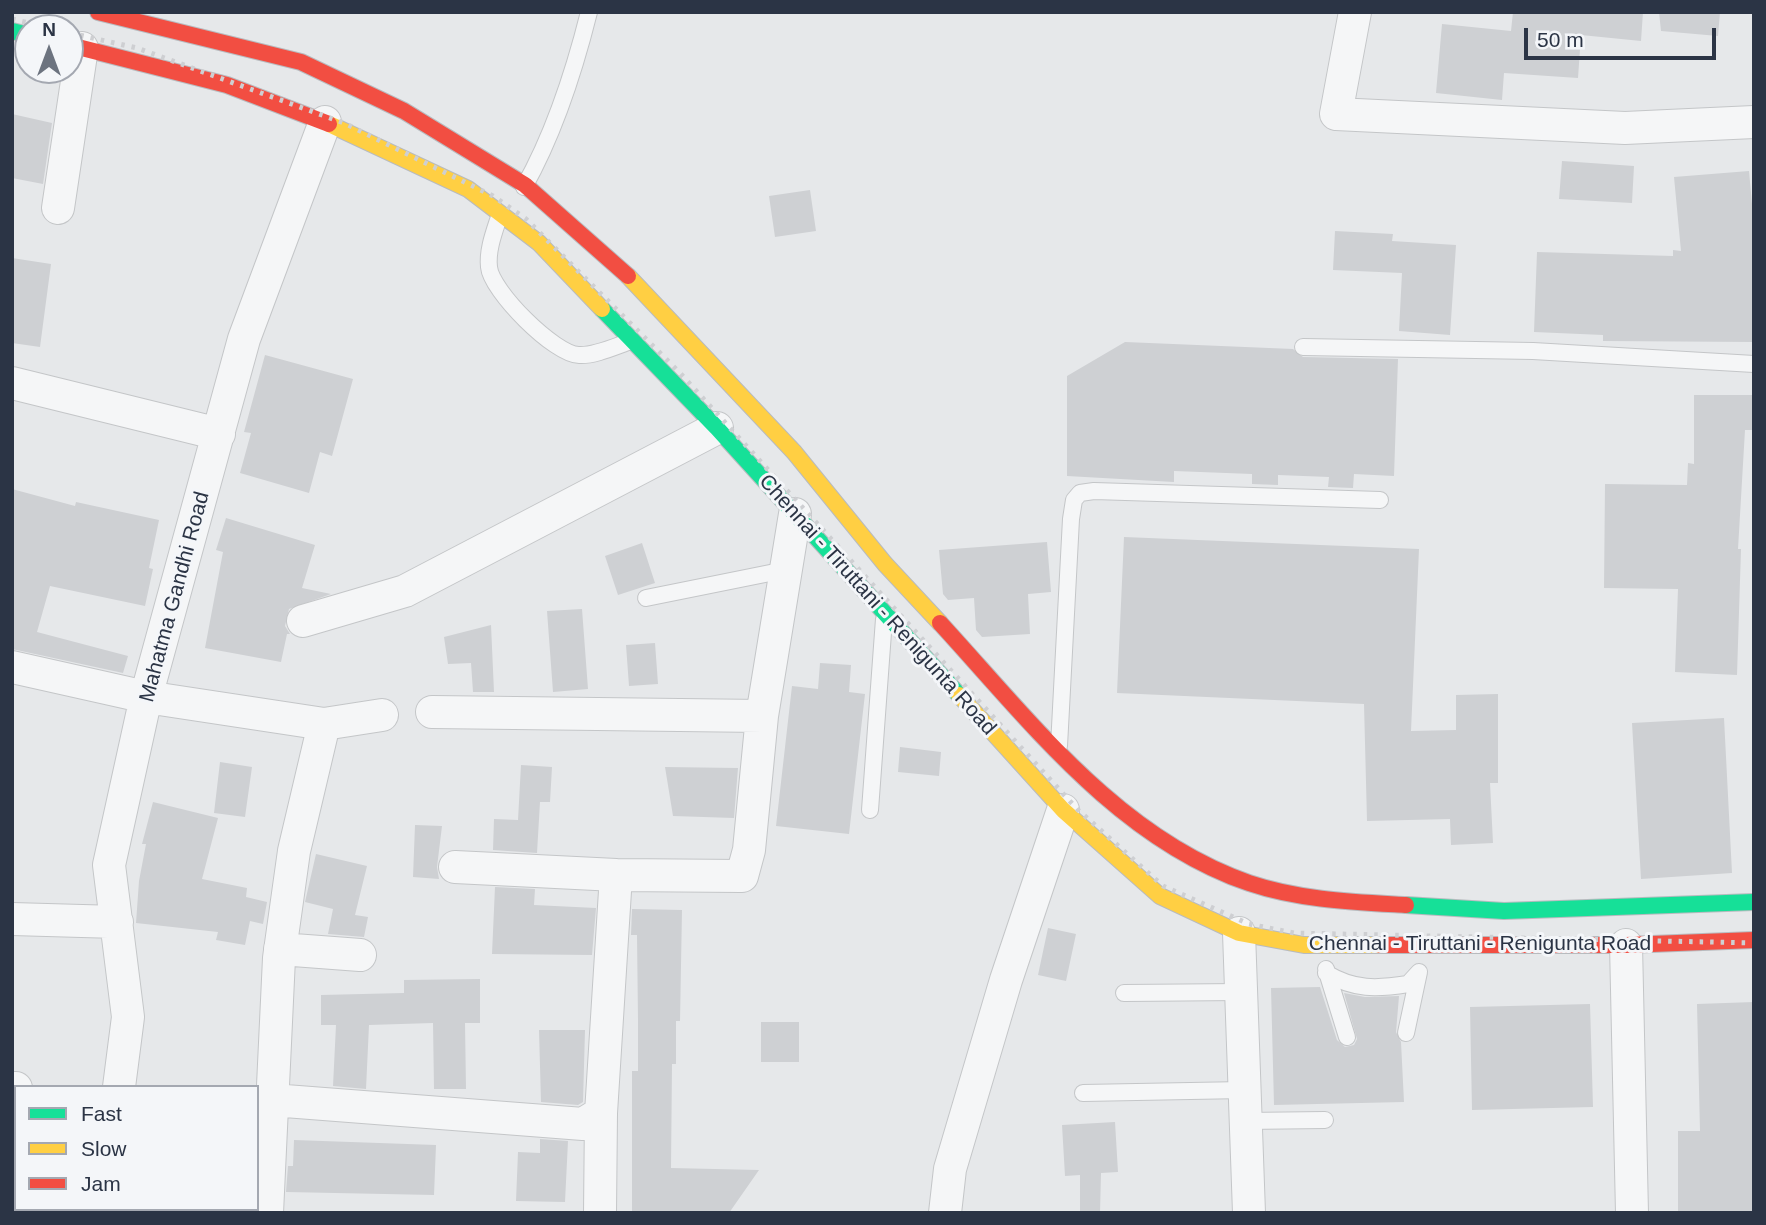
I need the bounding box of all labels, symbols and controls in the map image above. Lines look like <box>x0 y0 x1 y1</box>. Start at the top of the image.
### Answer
north arrow <box>14 14 84 84</box>
scale bar <box>1528 14 1720 58</box>
text: N <box>42 19 56 40</box>
text: 50 m <box>1537 28 1584 51</box>
street label: Chennai - Tiruttani - Renigunta Road <box>753 469 1001 741</box>
street label: Mahatma Gandhi Road <box>135 489 215 705</box>
street label: Chennai - Tiruttani - Renigunta Road <box>1309 931 1651 957</box>
legend <box>14 1085 259 1211</box>
text: Fast <box>81 1102 122 1125</box>
text: Slow <box>81 1137 127 1160</box>
text: Jam <box>81 1172 121 1195</box>

